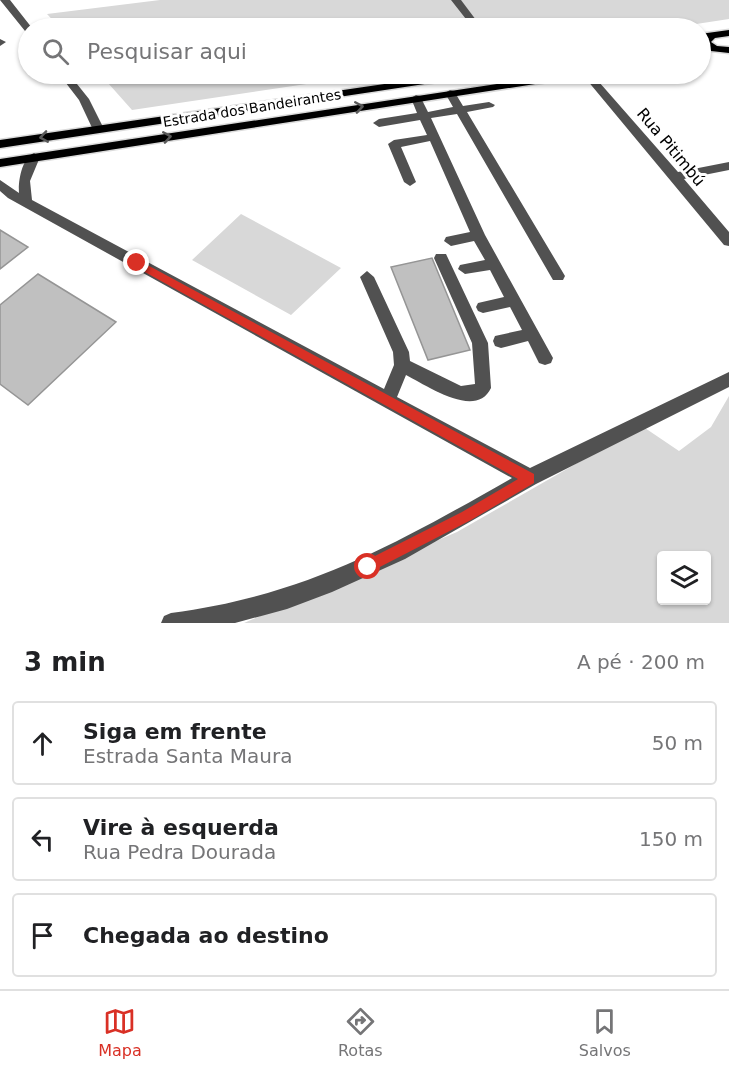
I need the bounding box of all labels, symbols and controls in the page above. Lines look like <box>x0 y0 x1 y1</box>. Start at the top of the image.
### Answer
search box <box>18 18 711 84</box>
icon: search <box>39 35 72 68</box>
text: Pesquisar aqui <box>87 39 247 64</box>
street label: Estrada dos Bandeirantes <box>162 86 342 130</box>
one-way arrow <box>354 101 364 114</box>
street label: Rua Pitimbú <box>633 104 709 190</box>
one-way arrow <box>39 130 49 143</box>
one-way arrow <box>162 131 171 143</box>
route end <box>123 249 149 275</box>
map controls <box>657 551 711 605</box>
button: layers <box>657 551 711 605</box>
route start <box>354 553 380 579</box>
text: 3 min <box>24 647 106 677</box>
text: A pé · 200 m <box>577 650 705 674</box>
text: Siga em frente <box>83 719 267 744</box>
icon: ahead <box>26 727 59 760</box>
text: 50 m <box>652 731 703 755</box>
text: Estrada Santa Maura <box>83 744 292 768</box>
text: Vire à esquerda <box>83 815 279 840</box>
icon: left <box>26 823 59 856</box>
text: 150 m <box>639 827 703 851</box>
text: Rua Pedra Dourada <box>83 840 276 864</box>
icon: arrive <box>26 919 59 952</box>
text: Chegada ao destino <box>83 923 329 948</box>
tab: Mapa <box>98 1005 142 1060</box>
tab: Rotas <box>338 1005 383 1060</box>
tab: Salvos <box>579 1005 631 1060</box>

